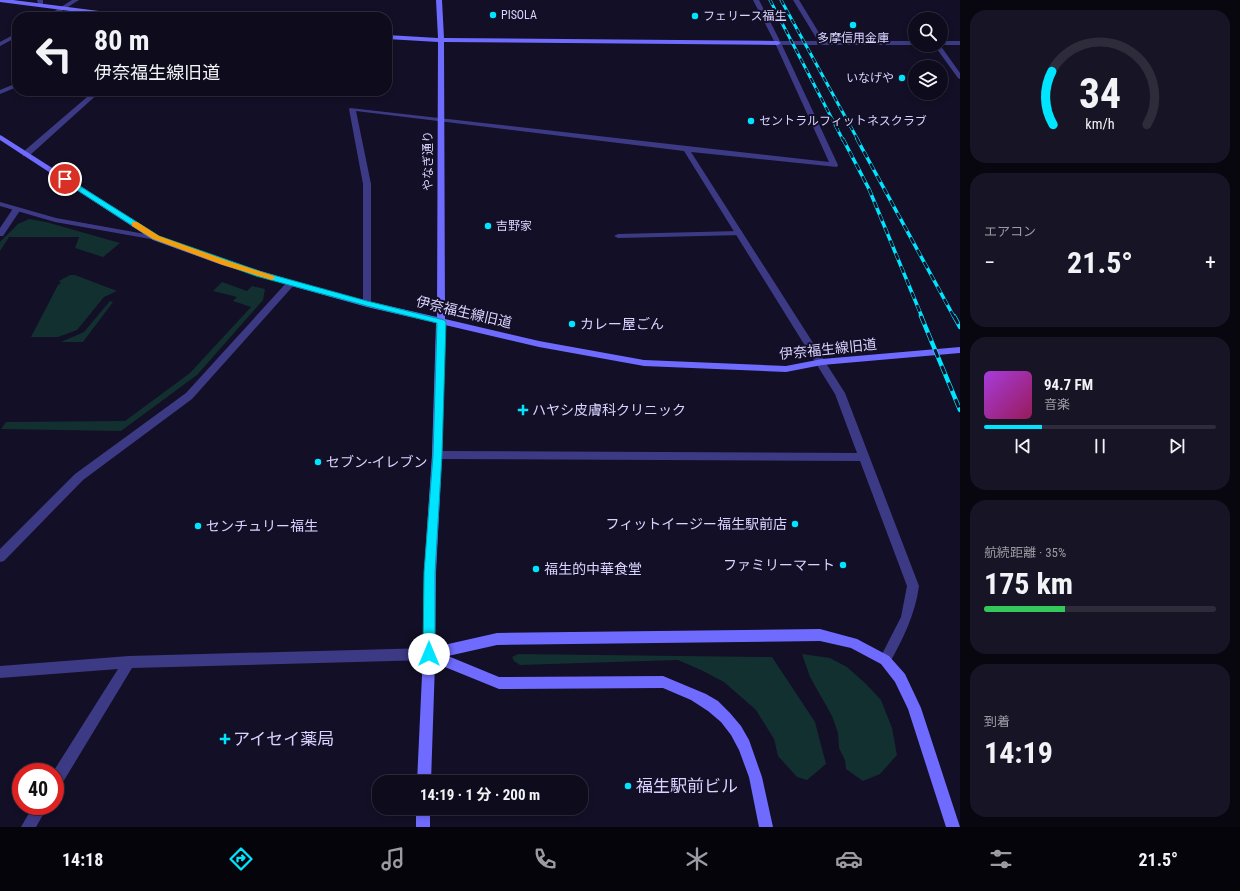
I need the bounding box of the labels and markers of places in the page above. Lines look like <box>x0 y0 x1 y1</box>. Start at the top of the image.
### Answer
place label: PISOLA <box>501 8 537 22</box>
place label: フェリース福生 <box>703 9 786 23</box>
marker: PISOLA <box>488 10 498 20</box>
marker: フェリース福生 <box>690 11 700 21</box>
marker: 多摩信用金庫 <box>848 20 858 30</box>
place label: 多摩信用金庫 <box>817 31 889 45</box>
place label: いなげや <box>846 71 894 85</box>
marker: いなげや <box>897 73 907 83</box>
place label: セントラルフィットネスクラブ <box>759 114 927 128</box>
marker: セントラルフィットネスクラブ <box>746 116 756 126</box>
pin <box>48 162 82 196</box>
place label: 吉野家 <box>496 219 532 233</box>
marker: 吉野家 <box>483 221 493 231</box>
place label: カレー屋ごん <box>580 316 664 332</box>
marker: カレー屋ごん <box>567 319 577 329</box>
place label: ハヤシ皮膚科クリニック <box>532 402 686 418</box>
marker: ハヤシ皮膚科クリニック <box>517 404 529 416</box>
place label: セブン-イレブン <box>326 454 427 470</box>
marker: セブン-イレブン <box>313 457 323 467</box>
place label: フィットイージー福生駅前店 <box>606 516 787 532</box>
place label: センチュリー福生 <box>206 518 318 534</box>
marker: フィットイージー福生駅前店 <box>790 519 800 529</box>
marker: センチュリー福生 <box>193 521 203 531</box>
place label: ファミリーマート <box>723 557 835 573</box>
marker: ファミリーマート <box>838 560 848 570</box>
place label: 福生的中華食堂 <box>544 561 642 577</box>
marker: 福生的中華食堂 <box>531 564 541 574</box>
place label: アイセイ薬局 <box>233 729 334 749</box>
marker: アイセイ薬局 <box>220 734 230 744</box>
place label: 福生駅前ビル <box>636 776 738 796</box>
marker: 福生駅前ビル <box>623 781 633 791</box>

